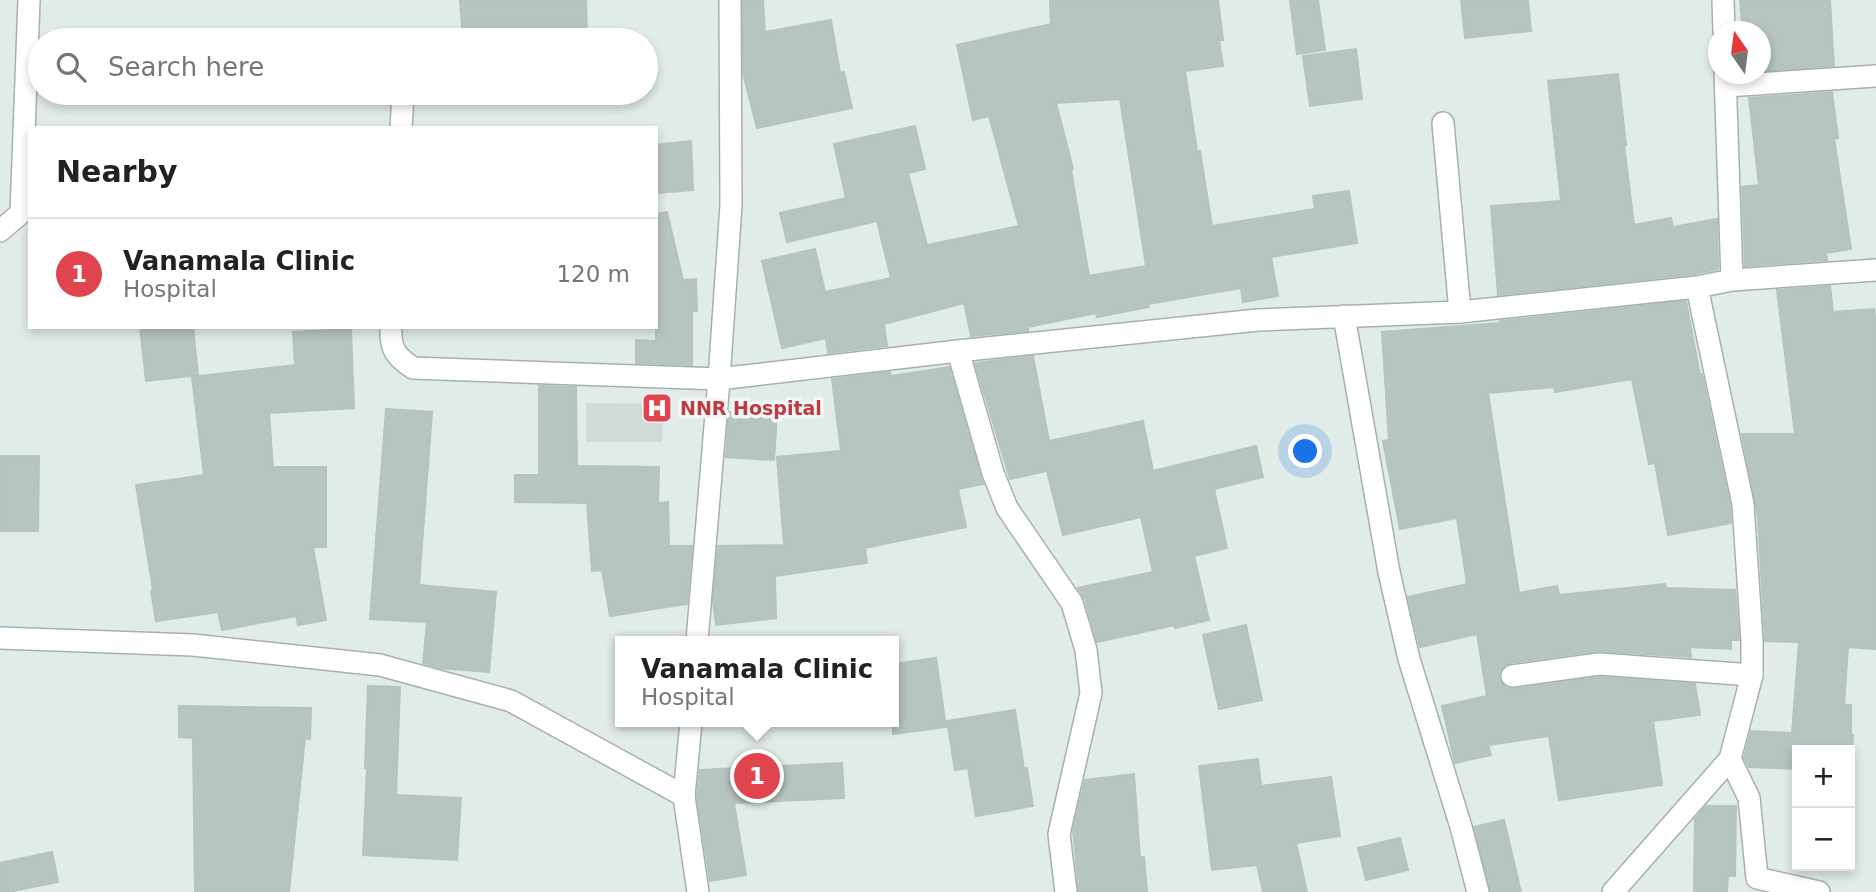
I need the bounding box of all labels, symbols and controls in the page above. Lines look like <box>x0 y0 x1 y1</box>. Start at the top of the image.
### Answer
north arrow <box>1708 21 1771 84</box>
search box <box>28 28 658 105</box>
icon: search <box>52 48 90 86</box>
text: Search here <box>108 52 264 82</box>
text: Nearby <box>56 154 178 189</box>
text: Vanamala Clinic <box>123 246 355 276</box>
text: 1 <box>71 261 87 287</box>
text: 120 m <box>556 261 630 287</box>
text: Hospital <box>123 276 217 302</box>
hospital icon: NNR Hospital <box>640 391 674 425</box>
place label: NNR Hospital <box>680 397 822 419</box>
your location <box>1288 434 1322 468</box>
popup <box>615 636 899 727</box>
text: Vanamala Clinic <box>641 654 873 684</box>
text: Hospital <box>641 684 735 710</box>
map controls <box>1792 745 1855 871</box>
button: + <box>1792 745 1855 808</box>
pin: 1 <box>734 750 780 802</box>
button: − <box>1792 808 1855 871</box>

